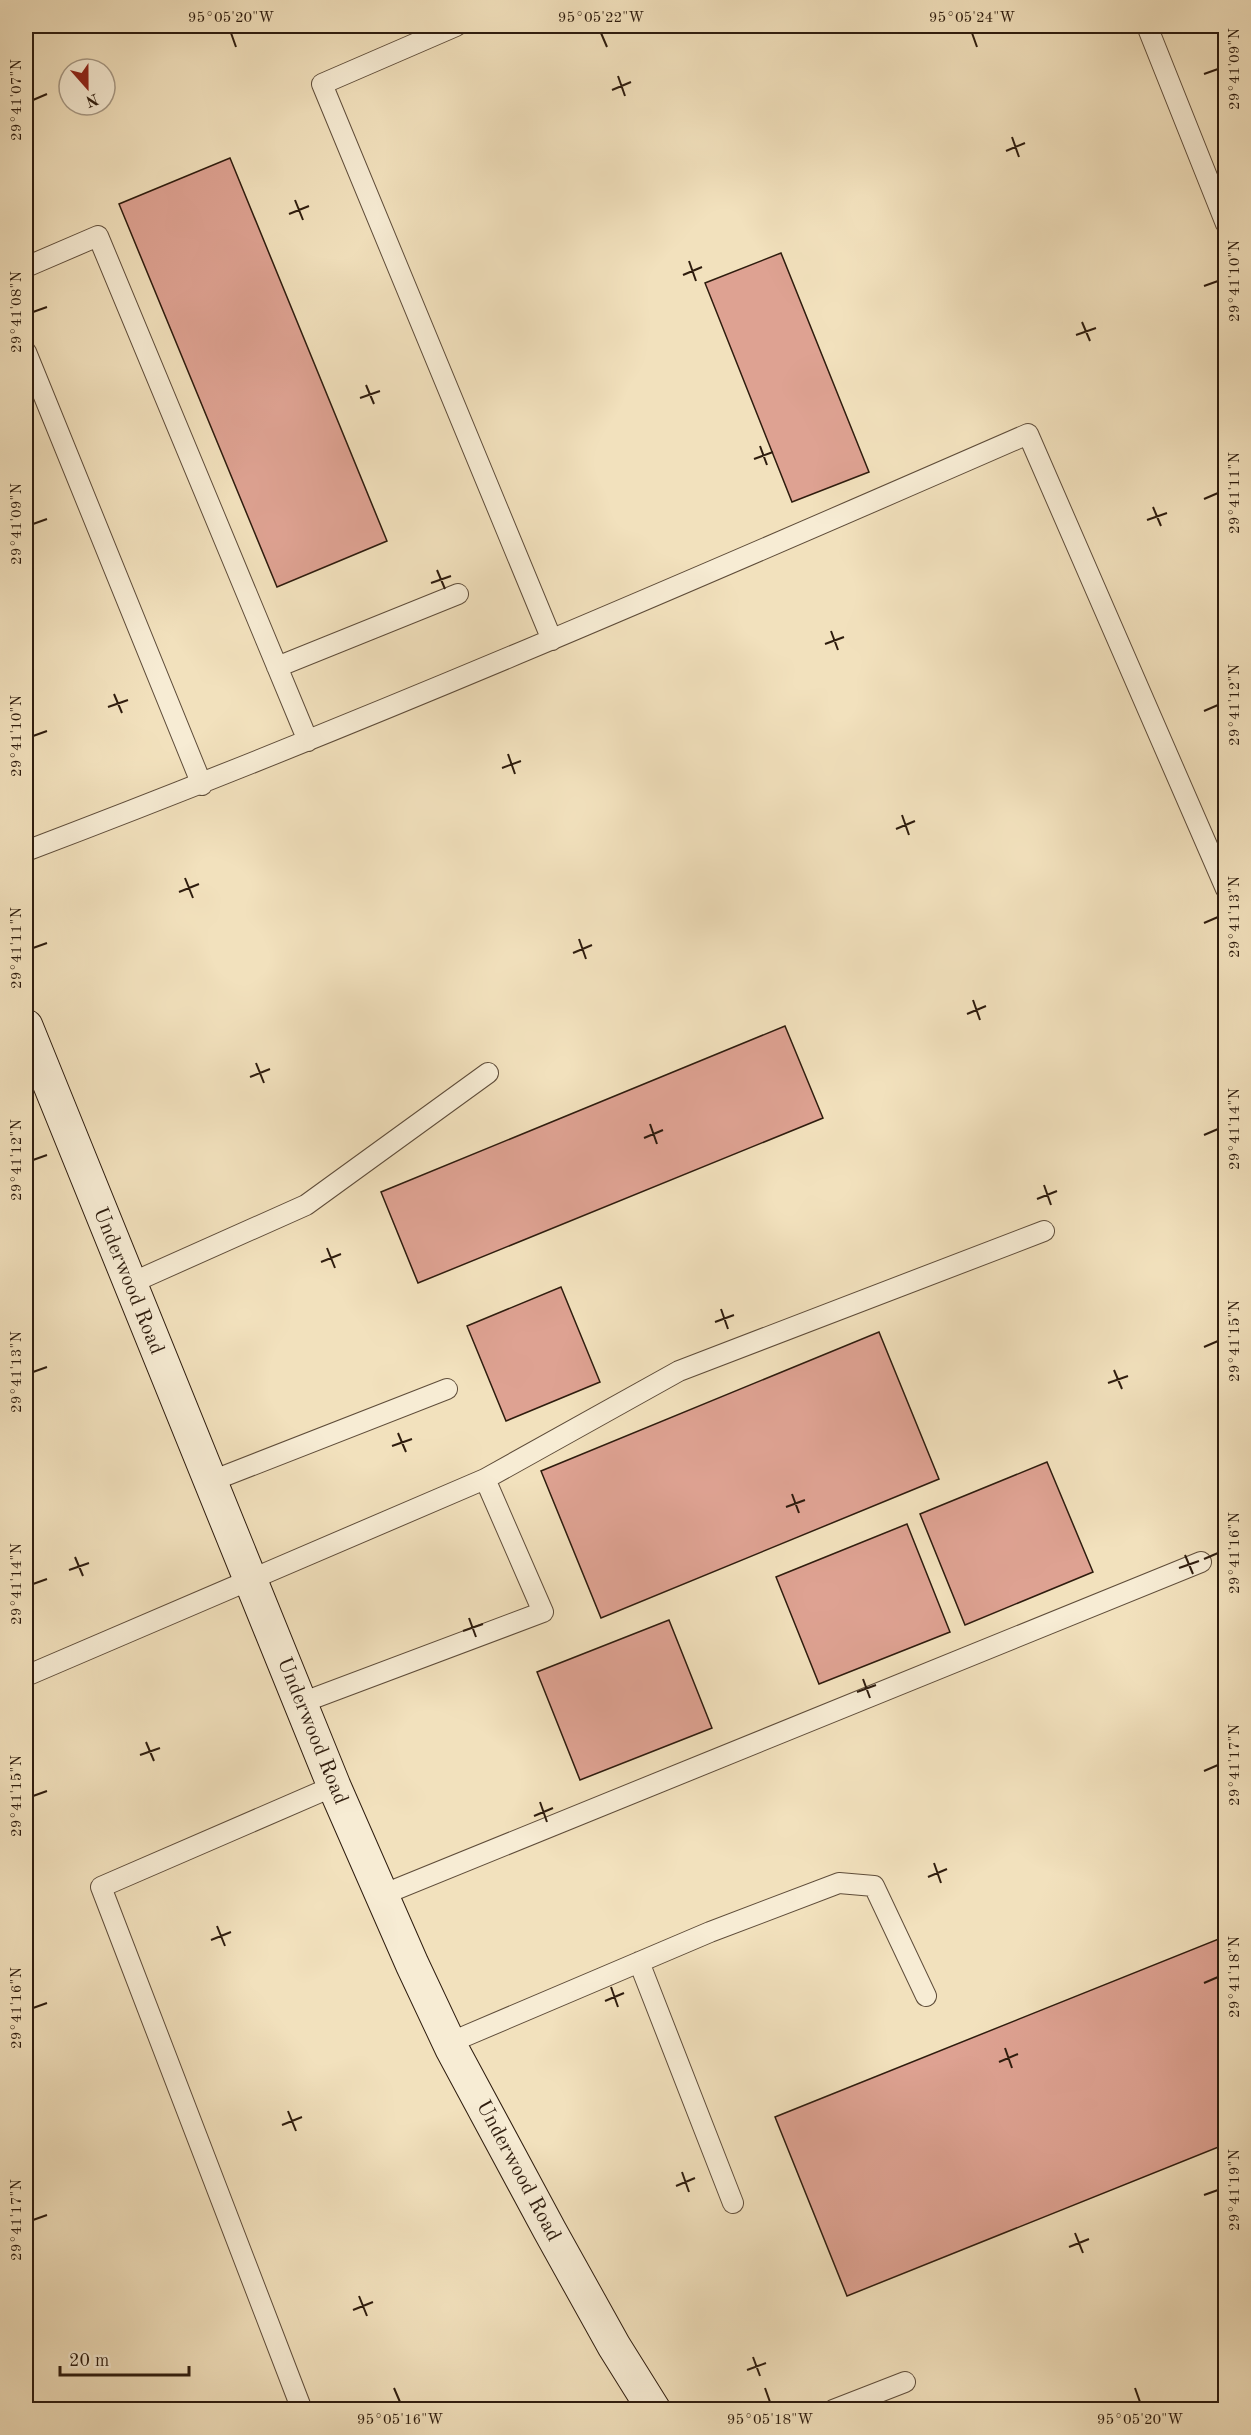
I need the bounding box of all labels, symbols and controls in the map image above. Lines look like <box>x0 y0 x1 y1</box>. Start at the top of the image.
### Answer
text: 95°05'20"W <box>188 11 274 26</box>
text: 95°05'22"W <box>558 11 644 26</box>
text: 95°05'24"W <box>929 11 1015 26</box>
text: 29°41'09"N <box>1228 28 1243 110</box>
north arrow <box>57 57 117 117</box>
text: 29°41'07"N <box>10 59 25 141</box>
text: N <box>82 89 100 109</box>
text: 29°41'10"N <box>1228 240 1243 322</box>
text: 29°41'08"N <box>10 271 25 353</box>
text: 29°41'11"N <box>1228 452 1243 534</box>
text: 29°41'09"N <box>10 483 25 565</box>
text: 29°41'12"N <box>1228 664 1243 746</box>
text: 29°41'10"N <box>10 695 25 777</box>
text: 29°41'13"N <box>1228 876 1243 958</box>
text: 29°41'11"N <box>10 907 25 989</box>
text: 29°41'14"N <box>1228 1088 1243 1170</box>
text: 29°41'12"N <box>10 1119 25 1201</box>
street label: Underwood Road <box>89 1204 167 1358</box>
text: 29°41'15"N <box>1228 1300 1243 1382</box>
text: 29°41'13"N <box>10 1331 25 1413</box>
text: 29°41'16"N <box>1228 1512 1243 1594</box>
text: 29°41'14"N <box>10 1543 25 1625</box>
street label: Underwood Road <box>273 1654 351 1808</box>
text: 29°41'17"N <box>1228 1724 1243 1806</box>
text: 29°41'15"N <box>10 1755 25 1837</box>
text: 29°41'18"N <box>1228 1936 1243 2018</box>
text: 29°41'16"N <box>10 1967 25 2049</box>
street label: Underwood Road <box>472 2097 564 2245</box>
text: 29°41'19"N <box>1228 2149 1243 2231</box>
text: 29°41'17"N <box>10 2179 25 2261</box>
scale bar <box>60 2339 189 2377</box>
text: 20 m <box>69 2352 109 2370</box>
text: 95°05'16"W <box>357 2413 443 2428</box>
text: 95°05'18"W <box>727 2413 813 2428</box>
text: 95°05'20"W <box>1097 2413 1183 2428</box>

